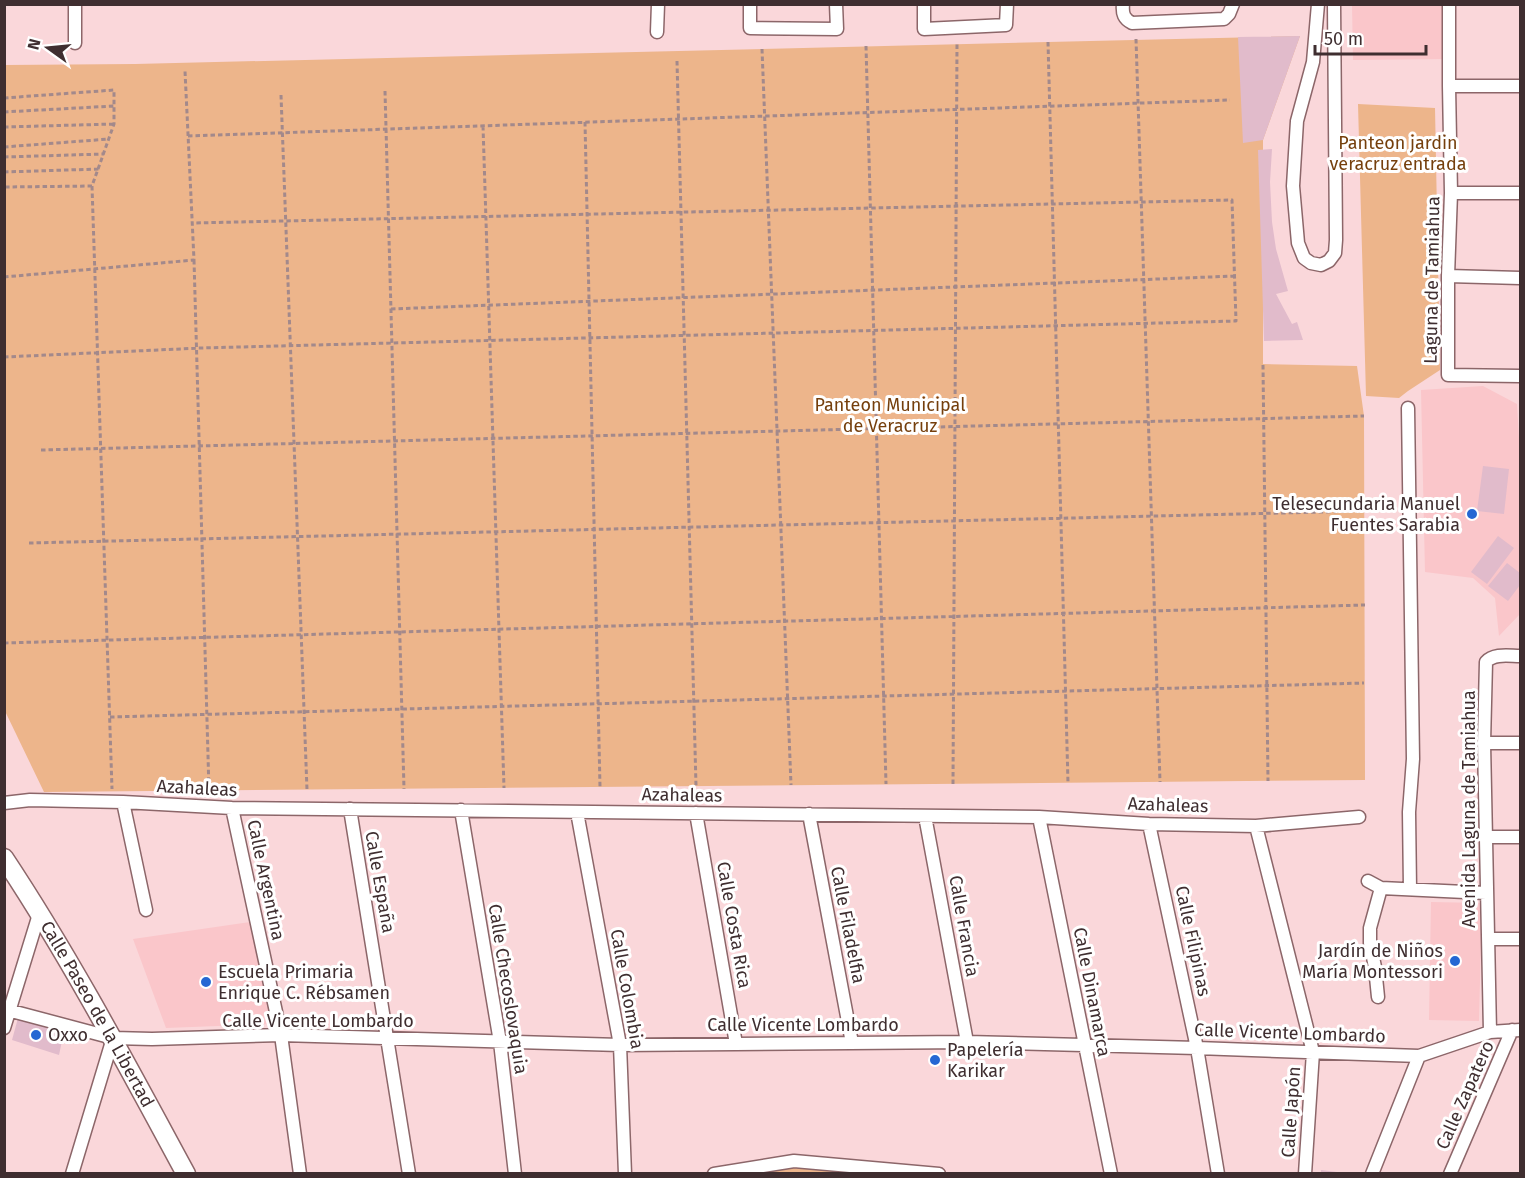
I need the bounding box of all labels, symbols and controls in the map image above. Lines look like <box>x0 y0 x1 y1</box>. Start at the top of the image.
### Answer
north arrow <box>18 18 78 78</box>
scale bar <box>1315 18 1426 56</box>
text: 50 m <box>1324 28 1363 50</box>
text: N <box>23 37 45 52</box>
park label: Panteon jardin veracruz entrada <box>1330 132 1466 175</box>
street label: Laguna de Tamiahua <box>1420 196 1444 364</box>
park label: Panteon Municipal de Veracruz <box>815 394 965 437</box>
place label: Telesecundaria Manuel Fuentes Sarabia <box>1272 493 1460 536</box>
marker: Telesecundaria Manuel Fuentes Sarabia <box>1465 507 1479 521</box>
street label: Avenida Laguna de Tamiahua <box>1458 690 1480 928</box>
street label: Azahaleas <box>156 775 238 801</box>
street label: Azahaleas <box>641 783 723 807</box>
street label: Azahaleas <box>1127 793 1209 817</box>
street label: Calle Argentina <box>242 818 290 942</box>
street label: Calle España <box>360 829 400 935</box>
street label: Calle Costa Rica <box>712 860 756 990</box>
street label: Calle Filadelfia <box>826 865 870 985</box>
street label: Calle Francia <box>944 873 984 979</box>
street label: Calle Filipinas <box>1171 884 1215 998</box>
street label: Calle Checoslovaquia <box>484 902 532 1076</box>
street label: Calle Paseo de la Libertad <box>36 917 159 1111</box>
street label: Calle Dinamarca <box>1069 925 1115 1059</box>
street label: Calle Colombia <box>606 927 648 1051</box>
place label: Jardín de Niños María Montessori <box>1302 940 1443 983</box>
marker: Jardín de Niños María Montessori <box>1448 954 1462 968</box>
place label: Escuela Primaria Enrique C. Rébsamen <box>218 961 390 1004</box>
marker: Escuela Primaria Enrique C. Rébsamen <box>199 975 213 989</box>
street label: Calle Vicente Lombardo <box>222 1010 414 1032</box>
street label: Calle Vicente Lombardo <box>707 1014 899 1036</box>
street label: Calle Vicente Lombardo <box>1194 1019 1386 1047</box>
place label: Oxxo <box>48 1024 88 1046</box>
marker: Oxxo <box>29 1028 43 1042</box>
street label: Calle Zapatero <box>1431 1037 1499 1153</box>
place label: Papelería Karikar <box>947 1039 1024 1082</box>
marker: Papelería Karikar <box>928 1053 942 1067</box>
street label: Calle Japón <box>1277 1066 1305 1158</box>

